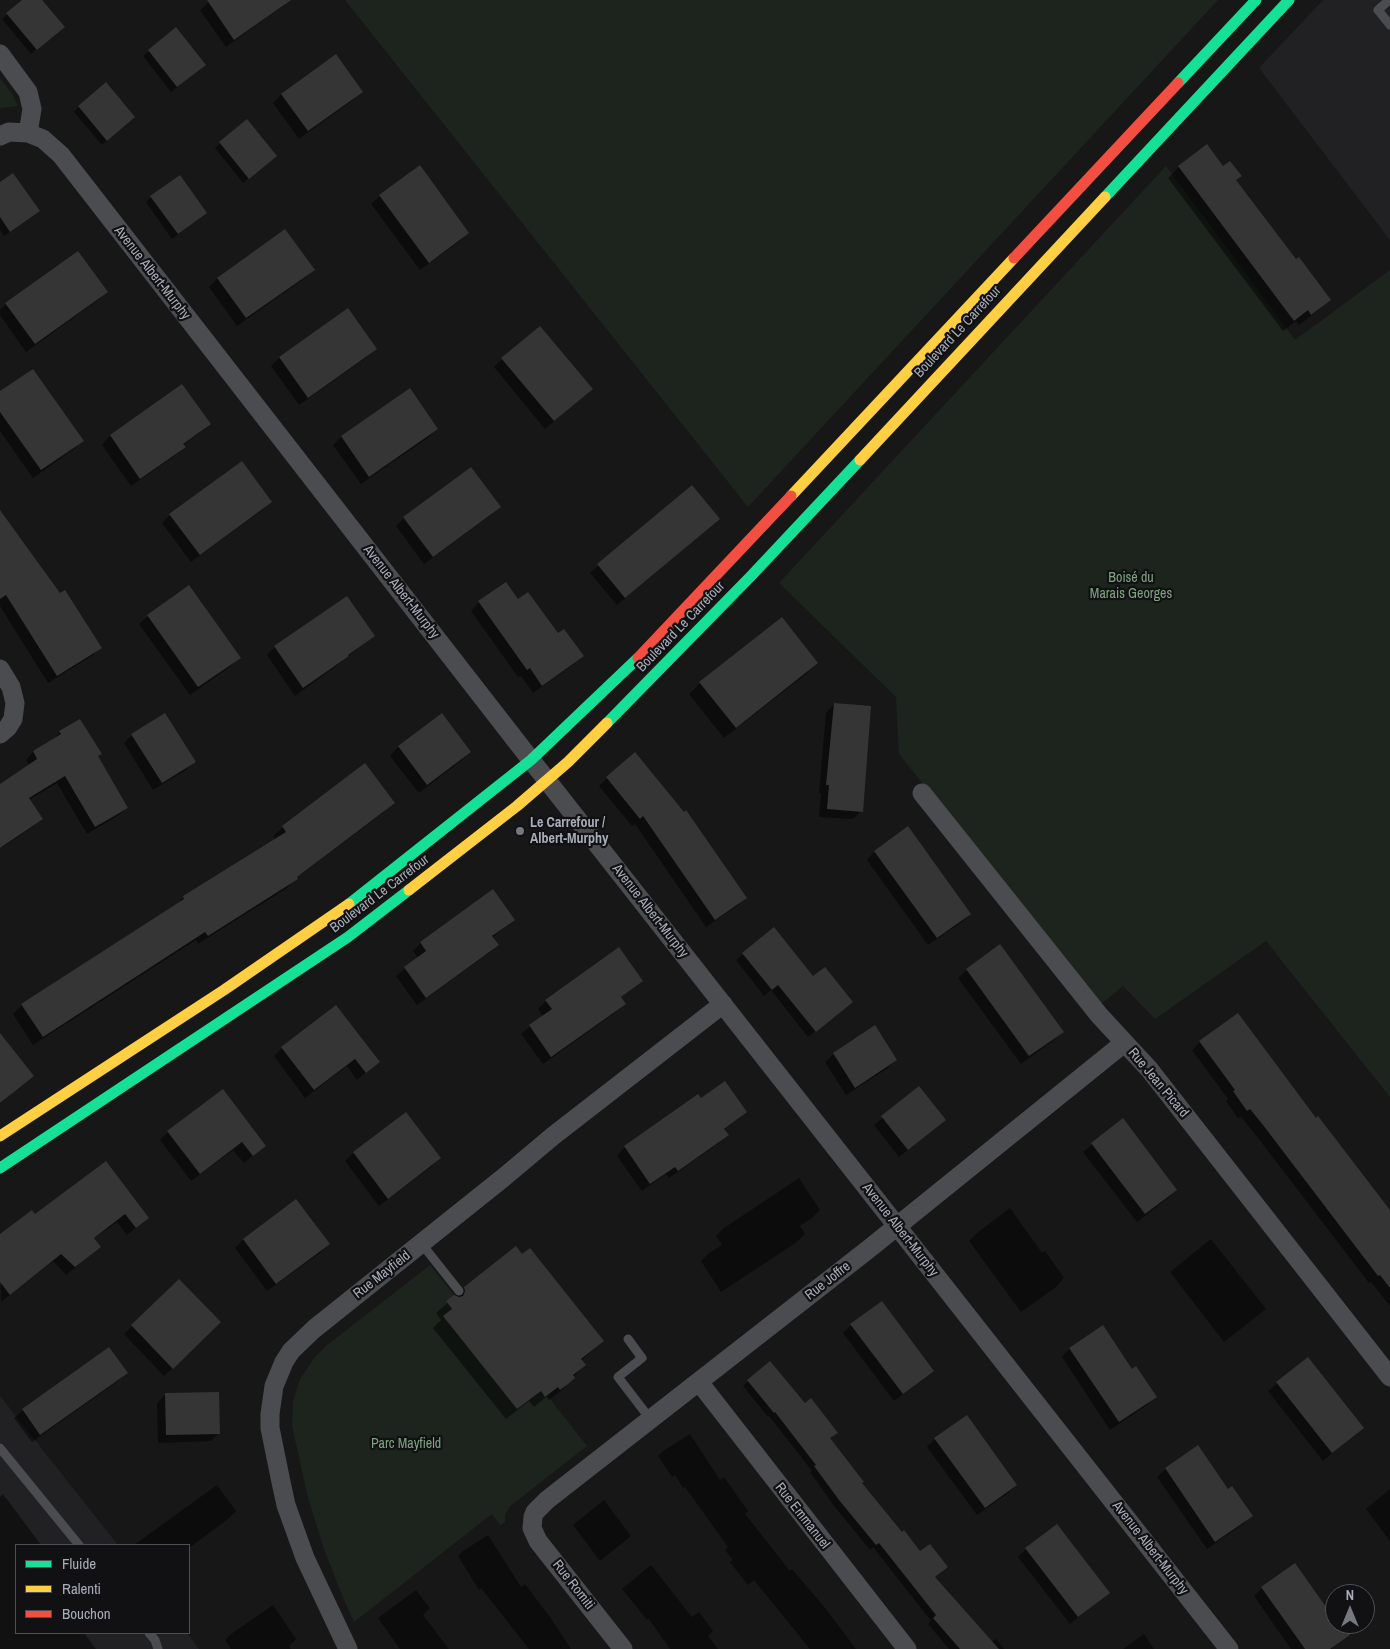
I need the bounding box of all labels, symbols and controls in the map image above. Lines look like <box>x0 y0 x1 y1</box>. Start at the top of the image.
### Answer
street label: Avenue Albert-Murphy <box>110 223 194 323</box>
street label: Boulevard Le Carrefour <box>911 283 1005 381</box>
street label: Avenue Albert-Murphy <box>359 542 443 642</box>
park label: Boisé du Marais Georges <box>1090 570 1172 602</box>
street label: Boulevard Le Carrefour <box>634 578 728 676</box>
place label: Le Carrefour / Albert-Murphy <box>530 815 608 848</box>
marker: Le Carrefour / Albert-Murphy <box>514 825 526 837</box>
street label: Boulevard Le Carrefour <box>327 851 433 937</box>
street label: Avenue Albert-Murphy <box>608 861 692 961</box>
street label: Rue Jean Picard <box>1124 1045 1192 1121</box>
street label: Avenue Albert-Murphy <box>858 1180 942 1280</box>
street label: Rue Mayfield <box>350 1248 414 1302</box>
street label: Rue Joffre <box>802 1258 854 1304</box>
park label: Parc Mayfield <box>371 1436 441 1452</box>
street label: Rue Emmanuel <box>771 1480 833 1552</box>
street label: Avenue Albert-Murphy <box>1108 1498 1192 1598</box>
legend <box>15 1544 190 1634</box>
text: Fluide <box>62 1553 96 1574</box>
street label: Rue Romiti <box>549 1557 597 1613</box>
text: Ralenti <box>62 1578 101 1599</box>
north arrow <box>1325 1584 1375 1634</box>
text: N <box>1346 1586 1354 1604</box>
text: Bouchon <box>62 1603 111 1624</box>

